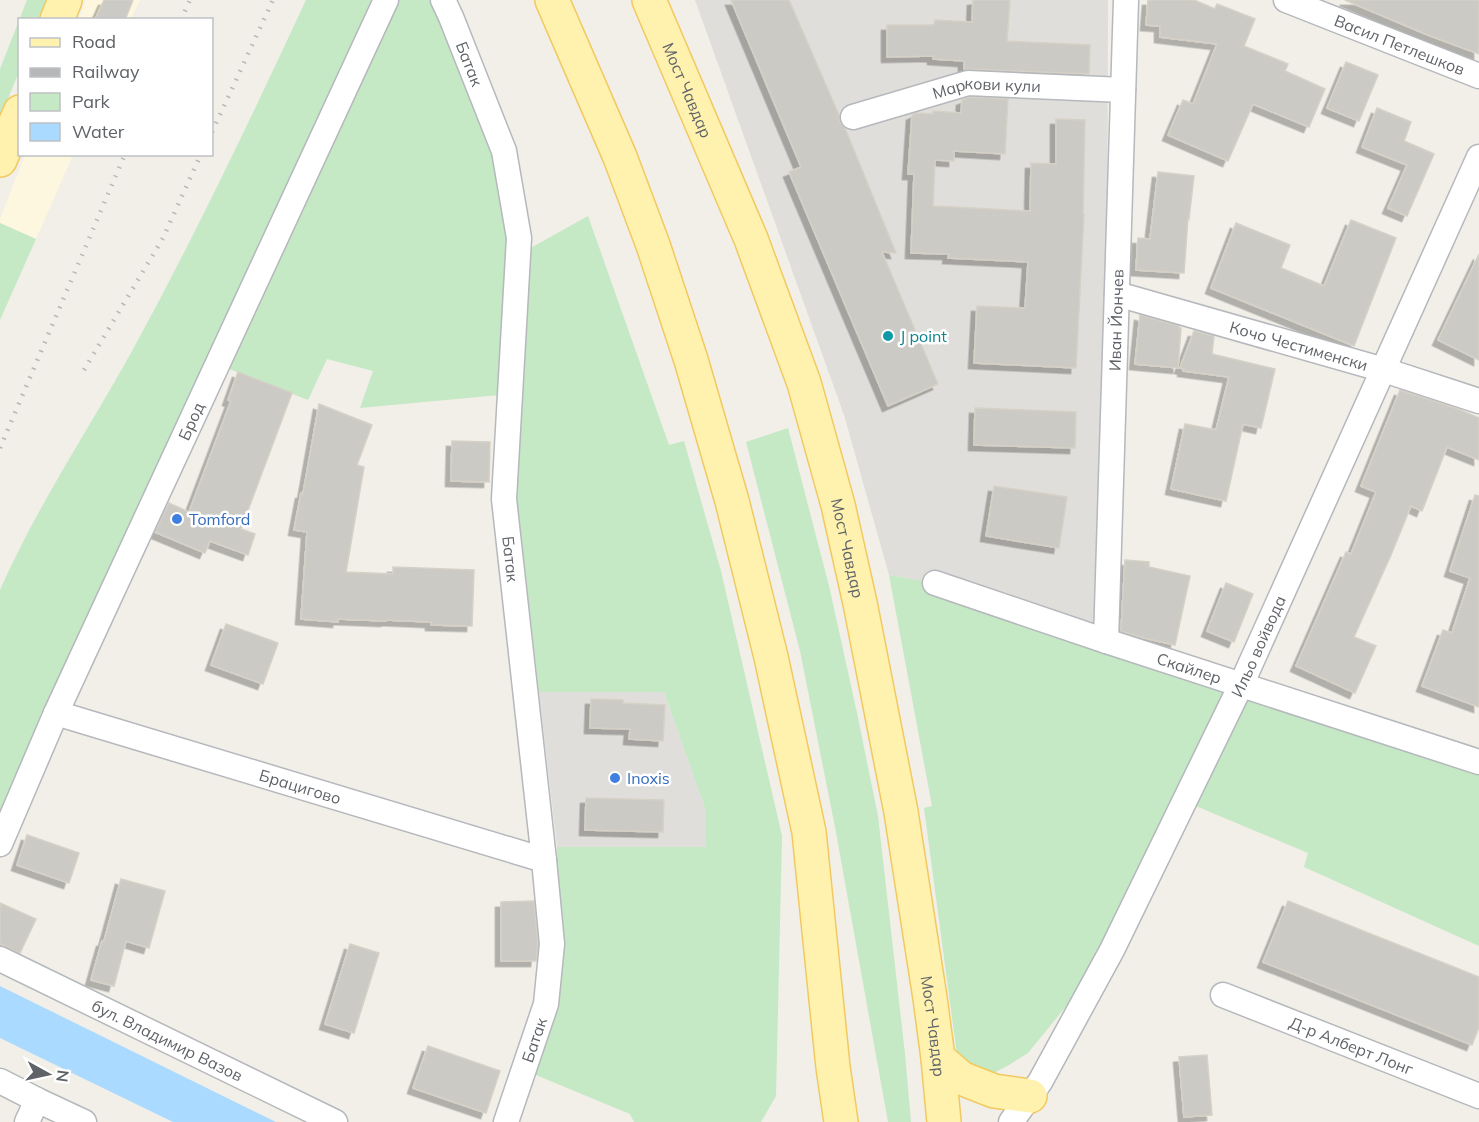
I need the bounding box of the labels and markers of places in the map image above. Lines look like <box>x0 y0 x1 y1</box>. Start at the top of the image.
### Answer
place label: J point <box>900 326 947 346</box>
marker: J point <box>881 329 895 343</box>
place label: Tomford <box>189 509 250 529</box>
marker: Tomford <box>170 512 184 526</box>
place label: Inoxis <box>627 768 670 788</box>
marker: Inoxis <box>608 771 622 785</box>

